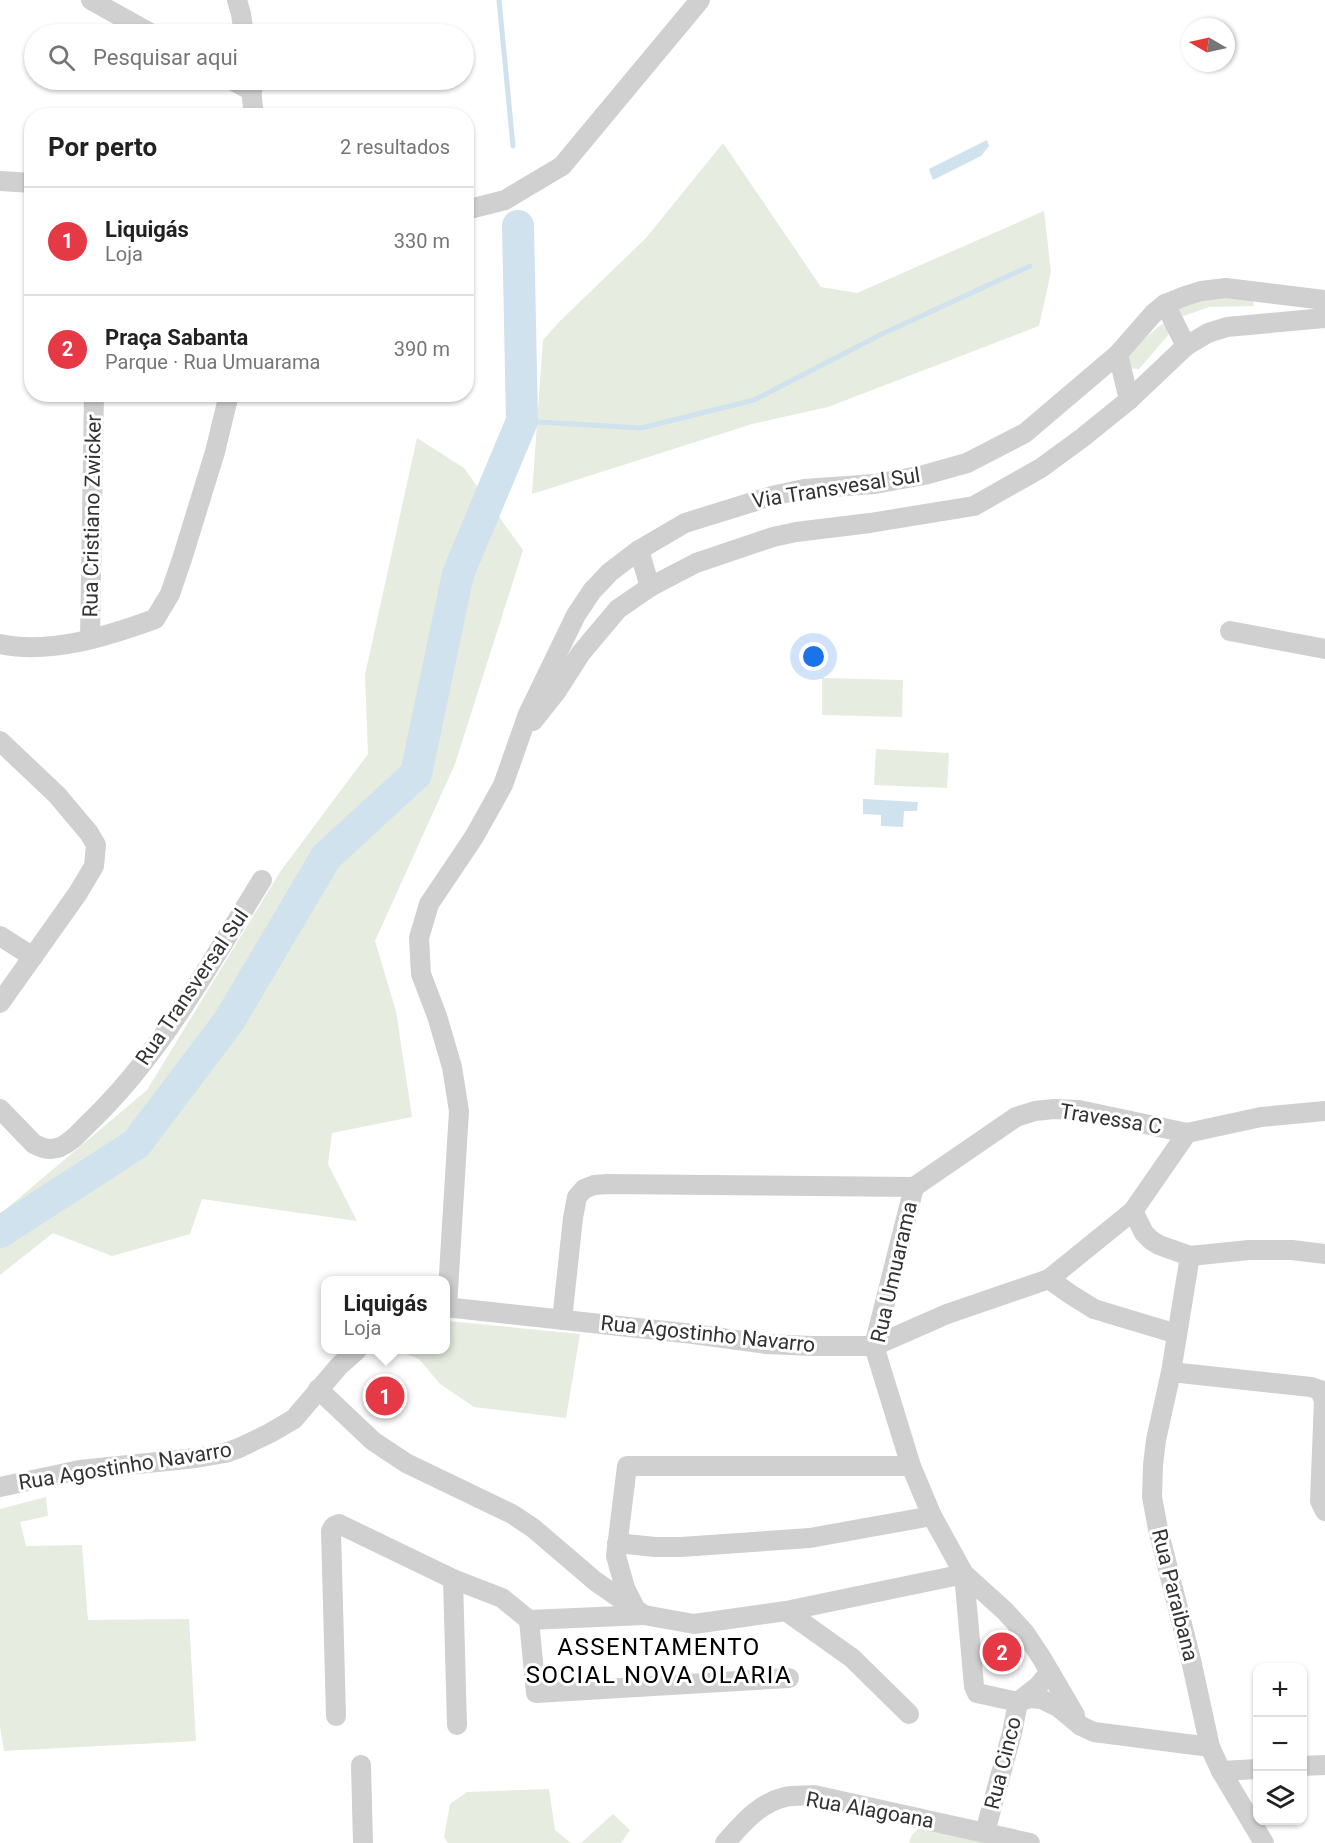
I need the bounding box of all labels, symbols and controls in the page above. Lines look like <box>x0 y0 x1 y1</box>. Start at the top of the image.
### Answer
north arrow <box>1181 18 1235 72</box>
search box <box>24 24 474 90</box>
icon: search <box>45 41 78 74</box>
text: Pesquisar aqui <box>93 45 238 70</box>
text: Por perto <box>48 132 157 162</box>
text: 2 resultados <box>340 135 450 159</box>
text: Liquigás <box>105 217 189 242</box>
text: 1 <box>62 229 73 253</box>
text: 330 m <box>394 229 450 253</box>
text: Loja <box>105 242 143 266</box>
text: Praça Sabanta <box>105 325 248 350</box>
text: 2 <box>62 337 73 361</box>
text: 390 m <box>394 337 450 361</box>
text: Parque · Rua Umuarama <box>105 350 320 374</box>
street label: Rua Cristiano Zwicker <box>78 414 106 618</box>
street label: Via Transvesal Sul <box>750 463 922 513</box>
your location <box>799 642 828 671</box>
street label: Rua Transversal Sul <box>131 904 253 1070</box>
street label: Travessa C <box>1058 1099 1164 1139</box>
street label: Rua Umuarama <box>866 1199 922 1345</box>
popup <box>321 1276 450 1354</box>
text: Liquigás <box>344 1291 427 1316</box>
street label: Rua Agostinho Navarro <box>600 1311 816 1357</box>
text: Loja <box>344 1316 381 1340</box>
pin: 1 <box>366 1374 404 1418</box>
street label: Rua Agostinho Navarro <box>17 1437 233 1495</box>
street label: Rua Paraibana <box>1147 1527 1203 1663</box>
pin: 2 <box>982 1630 1022 1674</box>
district label: ASSENTAMENTO SOCIAL NOVA OLARIA <box>526 1633 792 1689</box>
map controls <box>1253 1663 1307 1825</box>
button: + <box>1253 1663 1307 1717</box>
street label: Rua Cinco <box>980 1714 1026 1812</box>
button: − <box>1253 1717 1307 1771</box>
button: layers <box>1253 1771 1307 1825</box>
street label: Rua Alagoana <box>804 1787 936 1833</box>

